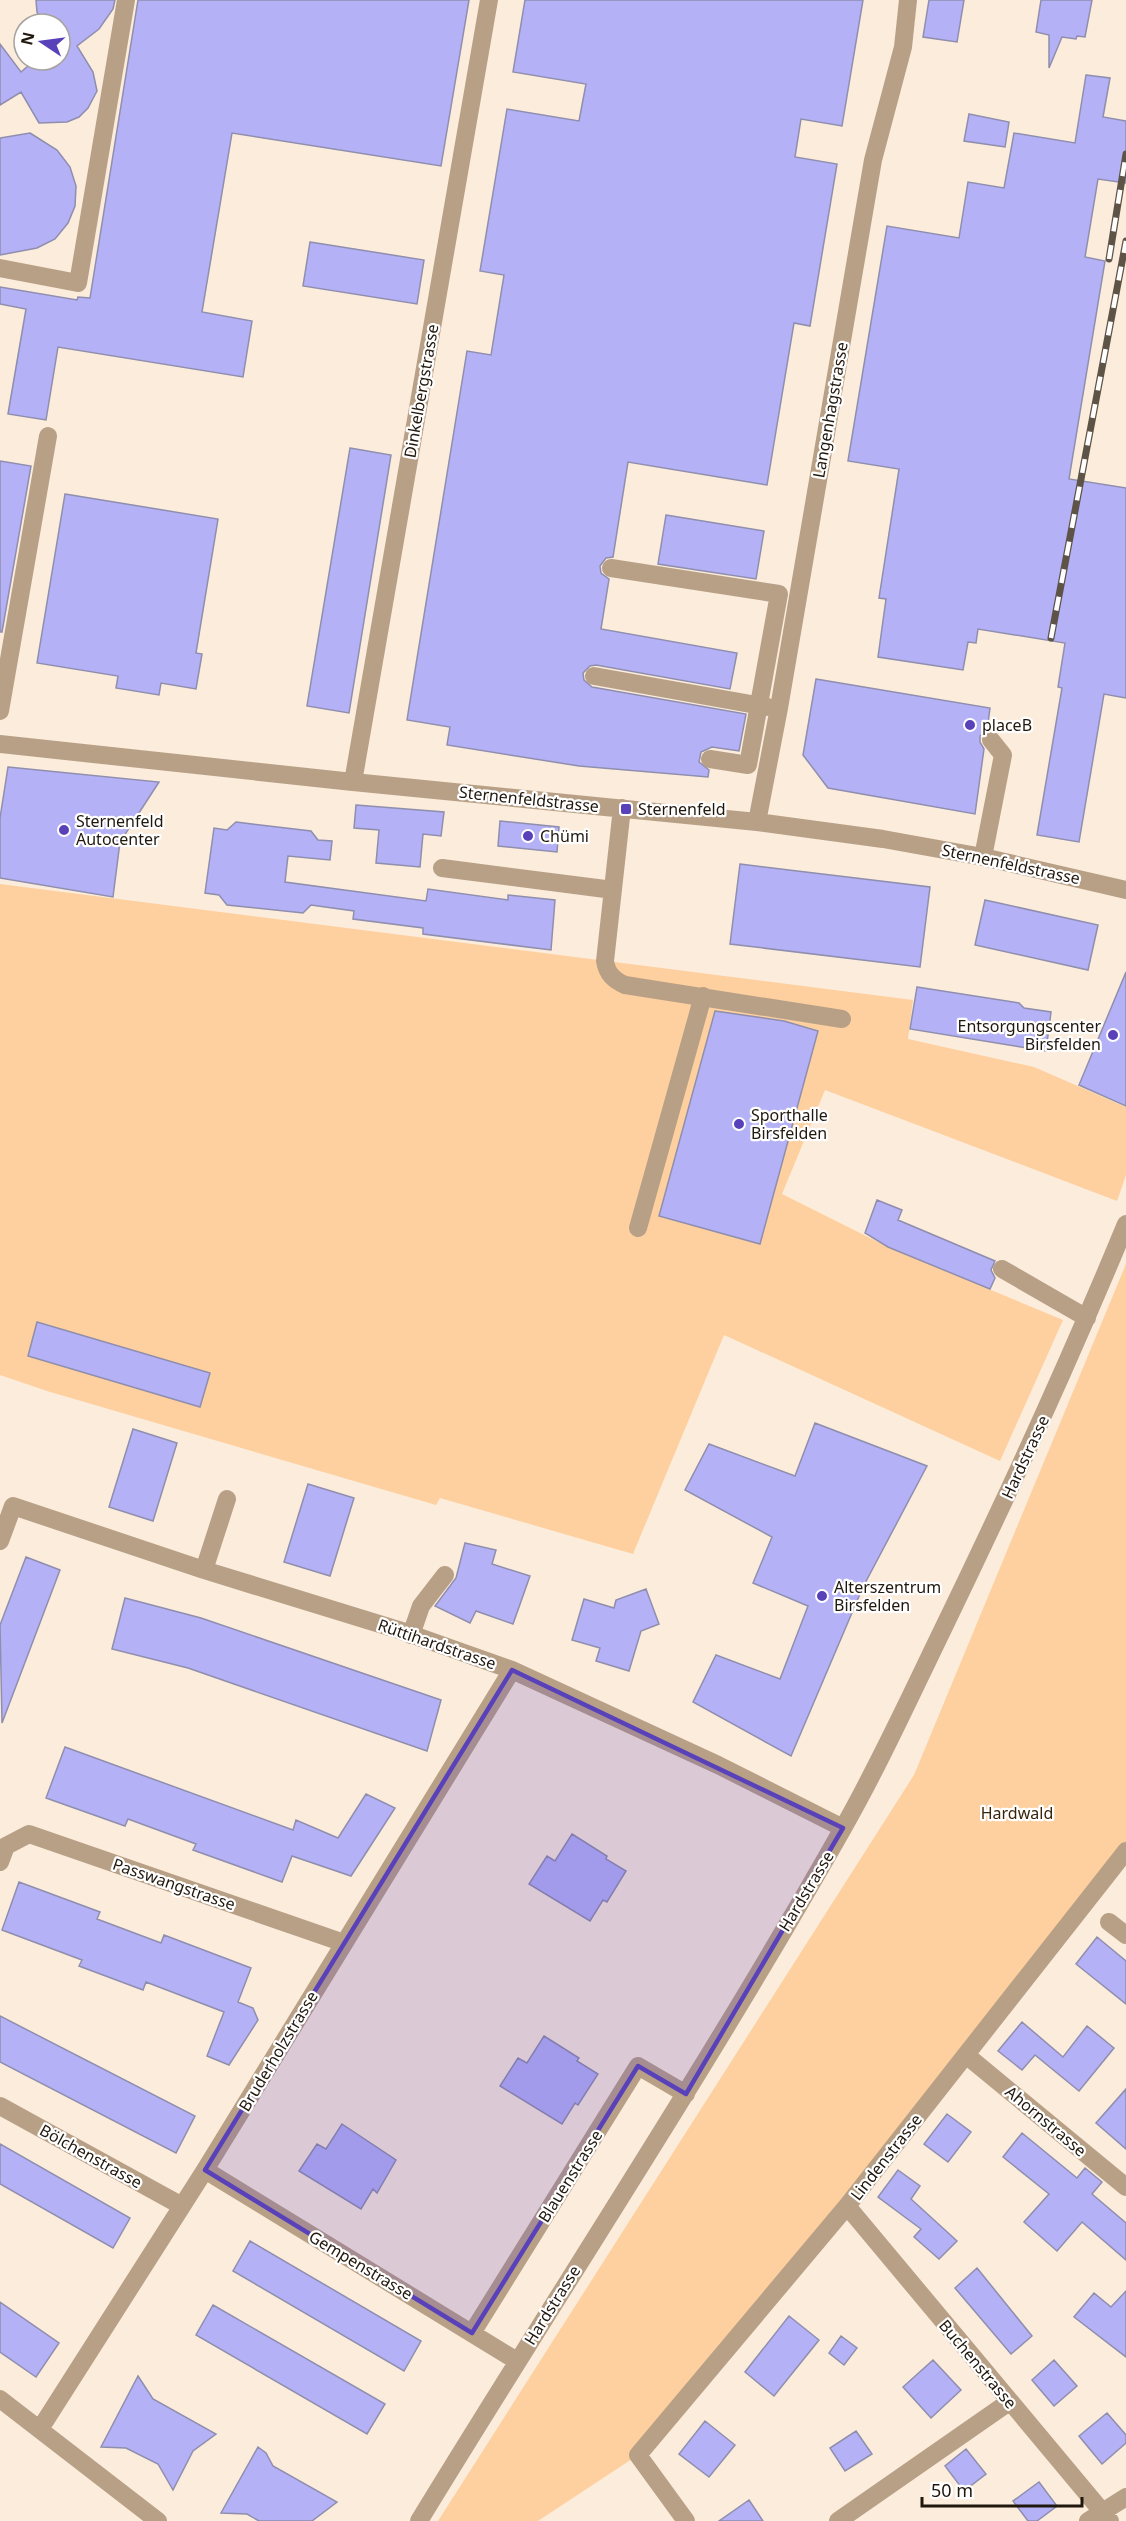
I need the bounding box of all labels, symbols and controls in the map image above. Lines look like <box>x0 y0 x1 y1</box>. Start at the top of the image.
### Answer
north arrow <box>12 12 72 72</box>
text: N <box>15 30 40 47</box>
street label: Dinkelbergstrasse <box>398 322 444 460</box>
street label: Langenhagstrasse <box>807 340 853 480</box>
place label: placeB <box>982 714 1032 736</box>
marker: placeB <box>963 718 977 732</box>
street label: Sternenfeldstrasse <box>458 781 600 817</box>
place label: Sternenfeld <box>638 798 726 820</box>
marker: Sternenfeld <box>619 802 633 816</box>
place label: Sternenfeld Autocenter <box>76 810 164 850</box>
marker: Sternenfeld Autocenter <box>57 823 71 837</box>
place label: Chümi <box>540 825 589 847</box>
marker: Chümi <box>521 829 535 843</box>
street label: Sternenfeldstrasse <box>940 839 1082 889</box>
place label: Entsorgungscenter Birsfelden <box>958 1015 1101 1055</box>
marker: Entsorgungscenter Birsfelden <box>1106 1028 1120 1042</box>
place label: Sporthalle Birsfelden <box>751 1104 828 1144</box>
marker: Sporthalle Birsfelden <box>732 1117 746 1131</box>
street label: Hardstrasse <box>996 1412 1054 1502</box>
place label: Alterszentrum Birsfelden <box>834 1576 941 1616</box>
marker: Alterszentrum Birsfelden <box>815 1589 829 1603</box>
street label: Rüttihardstrasse <box>375 1613 499 1675</box>
park label: Hardwald <box>981 1802 1053 1824</box>
street label: Hardstrasse <box>773 1847 839 1935</box>
street label: Passwangstrasse <box>110 1853 238 1915</box>
street label: Bruderholzstrasse <box>233 1987 323 2115</box>
street label: Ahornstrasse <box>1001 2081 1091 2161</box>
street label: Lindenstrasse <box>845 2109 927 2205</box>
street label: Bölchenstrasse <box>36 2119 146 2193</box>
street label: Blauenstrasse <box>533 2125 607 2227</box>
street label: Gempenstrasse <box>305 2225 417 2305</box>
street label: Hardstrasse <box>519 2261 585 2349</box>
street label: Buchenstrasse <box>934 2315 1022 2413</box>
scale bar <box>922 2470 1082 2508</box>
text: 50 m <box>931 2478 973 2502</box>

